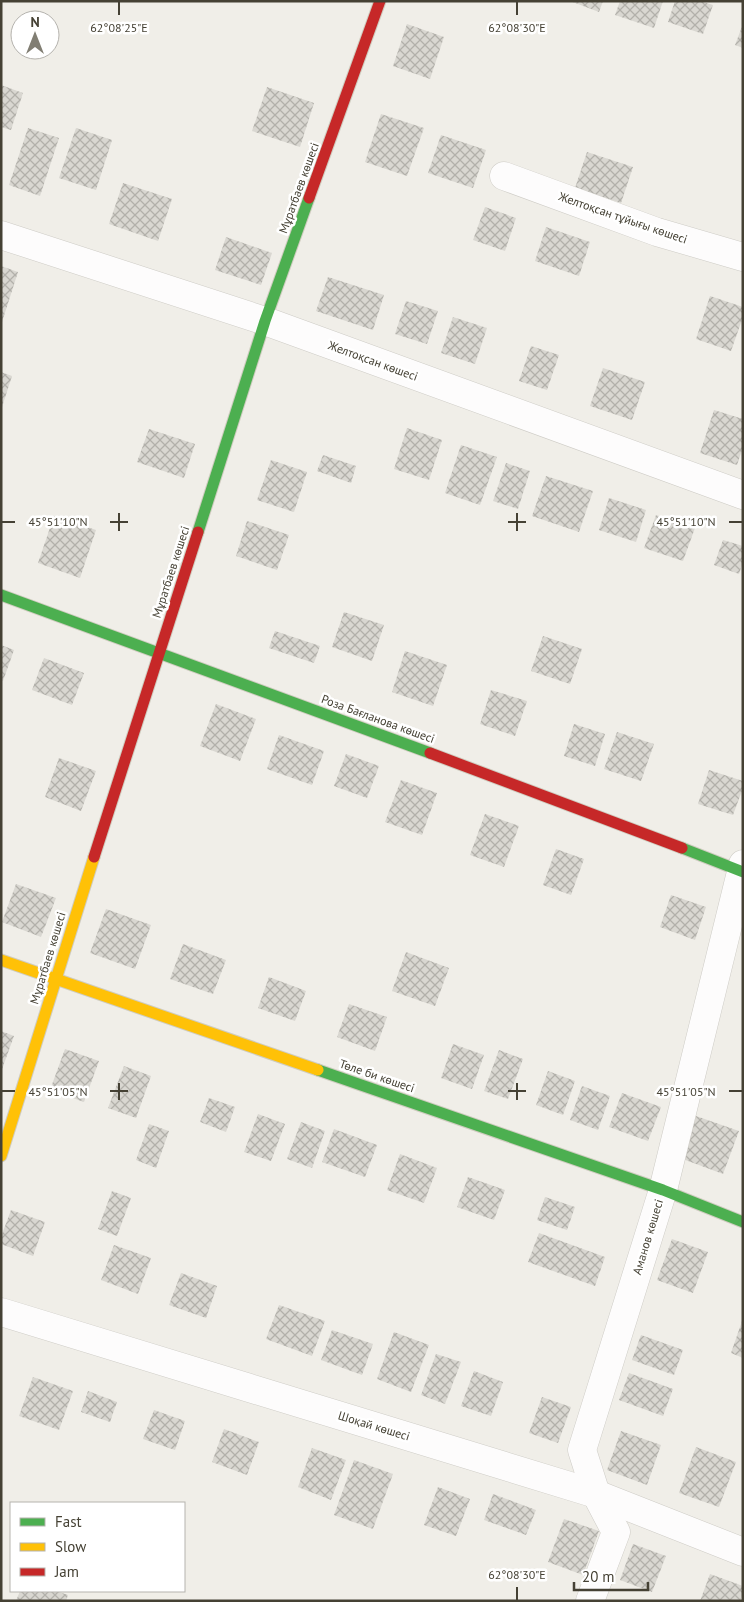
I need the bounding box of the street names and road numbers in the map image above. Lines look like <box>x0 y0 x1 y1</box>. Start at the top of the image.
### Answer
street label: Мұратбаев көшесі <box>275 140 322 235</box>
street label: Желтоқсан тұйығы көшесі <box>556 188 689 247</box>
street label: Желтоқсан көшесі <box>325 337 420 384</box>
street label: Мұратбаев көшесі <box>149 524 192 620</box>
street label: Роза Бағланова көшесі <box>319 691 437 746</box>
street label: Мұратбаев көшесі <box>26 910 69 1006</box>
street label: Төле би көшесі <box>338 1056 417 1095</box>
street label: Аманов көшесі <box>629 1197 666 1276</box>
street label: Шоқай көшесі <box>336 1408 412 1444</box>

